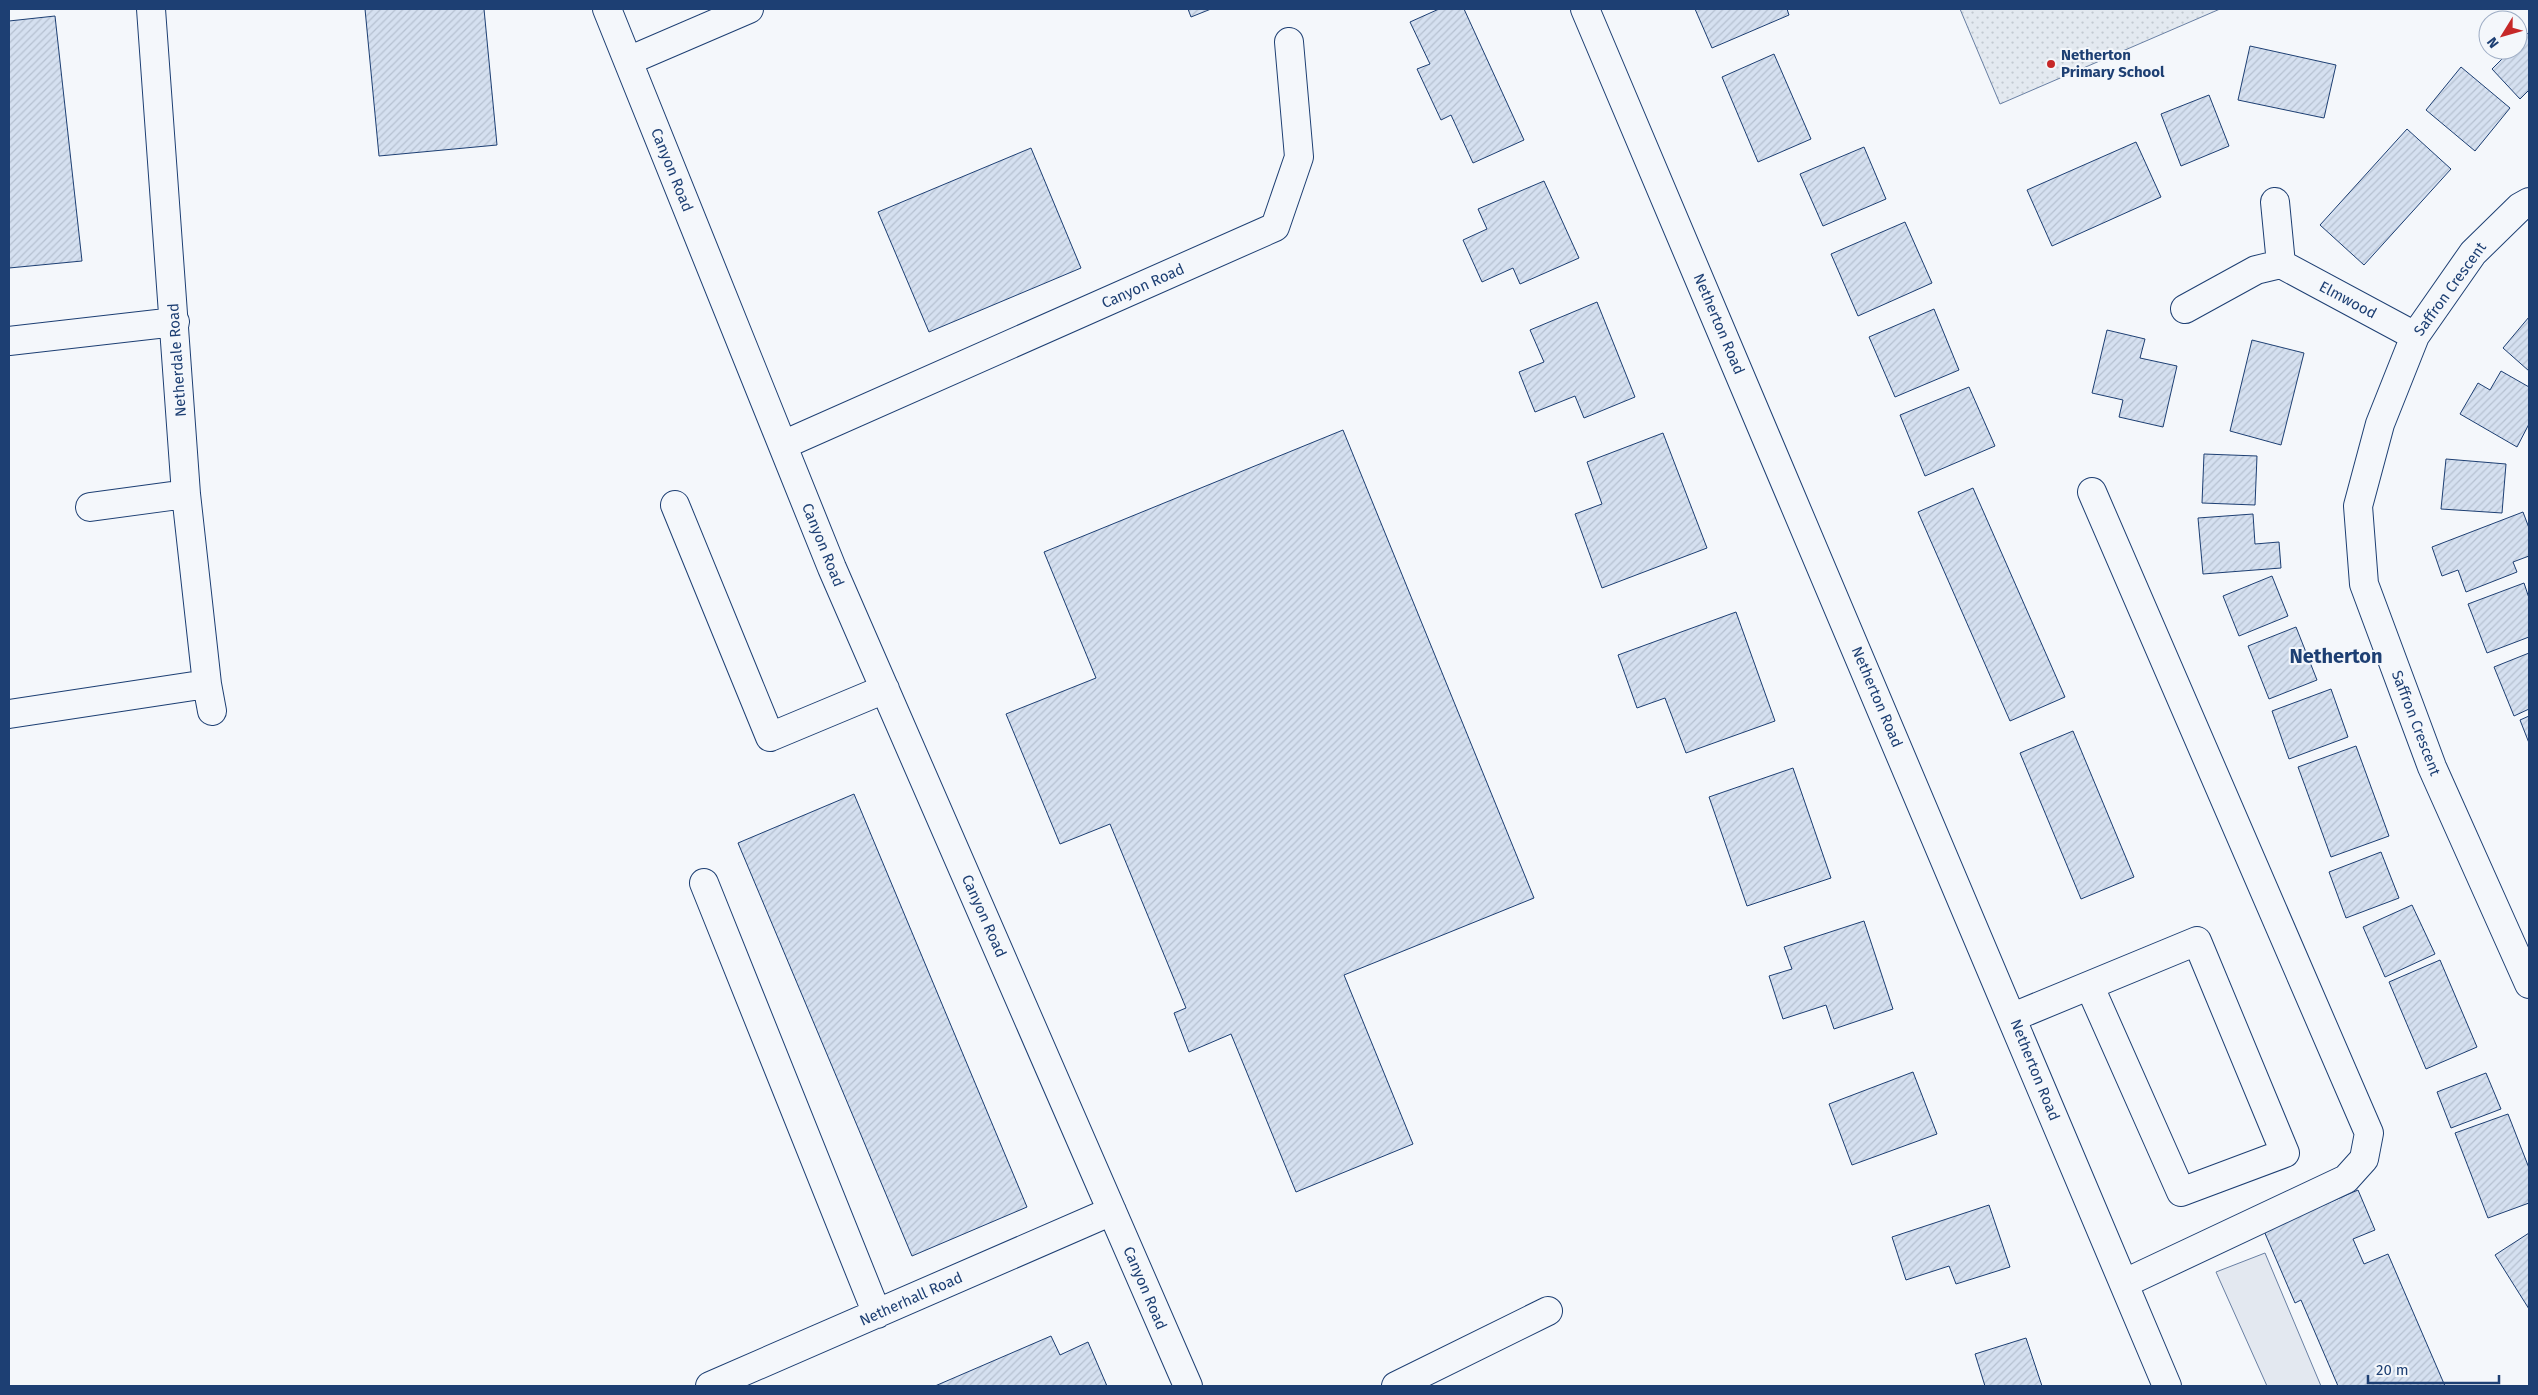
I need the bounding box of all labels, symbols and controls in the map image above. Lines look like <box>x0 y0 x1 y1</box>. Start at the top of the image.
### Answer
north arrow <box>2478 10 2528 60</box>
text: N <box>2483 34 2503 51</box>
place label: Netherton Primary School <box>2061 46 2165 81</box>
marker: Netherton Primary School <box>2045 58 2057 70</box>
street label: Canyon Road <box>647 126 697 214</box>
street label: Saffron Crescent <box>2410 238 2490 339</box>
street label: Canyon Road <box>1099 260 1187 312</box>
street label: Netherton Road <box>1690 271 1748 377</box>
street label: Elmwood <box>2316 277 2380 323</box>
street label: Netherdale Road <box>164 302 190 418</box>
street label: Canyon Road <box>798 501 848 589</box>
street label: Netherton Road <box>1848 644 1906 750</box>
district label: Netherton <box>2289 644 2383 668</box>
street label: Saffron Crescent <box>2388 668 2445 779</box>
street label: Canyon Road <box>958 872 1010 960</box>
street label: Netherton Road <box>2006 1017 2064 1123</box>
street label: Canyon Road <box>1119 1244 1171 1332</box>
street label: Netherhall Road <box>857 1268 965 1330</box>
scale bar <box>2368 1352 2499 1384</box>
text: 20 m <box>2376 1361 2409 1379</box>

